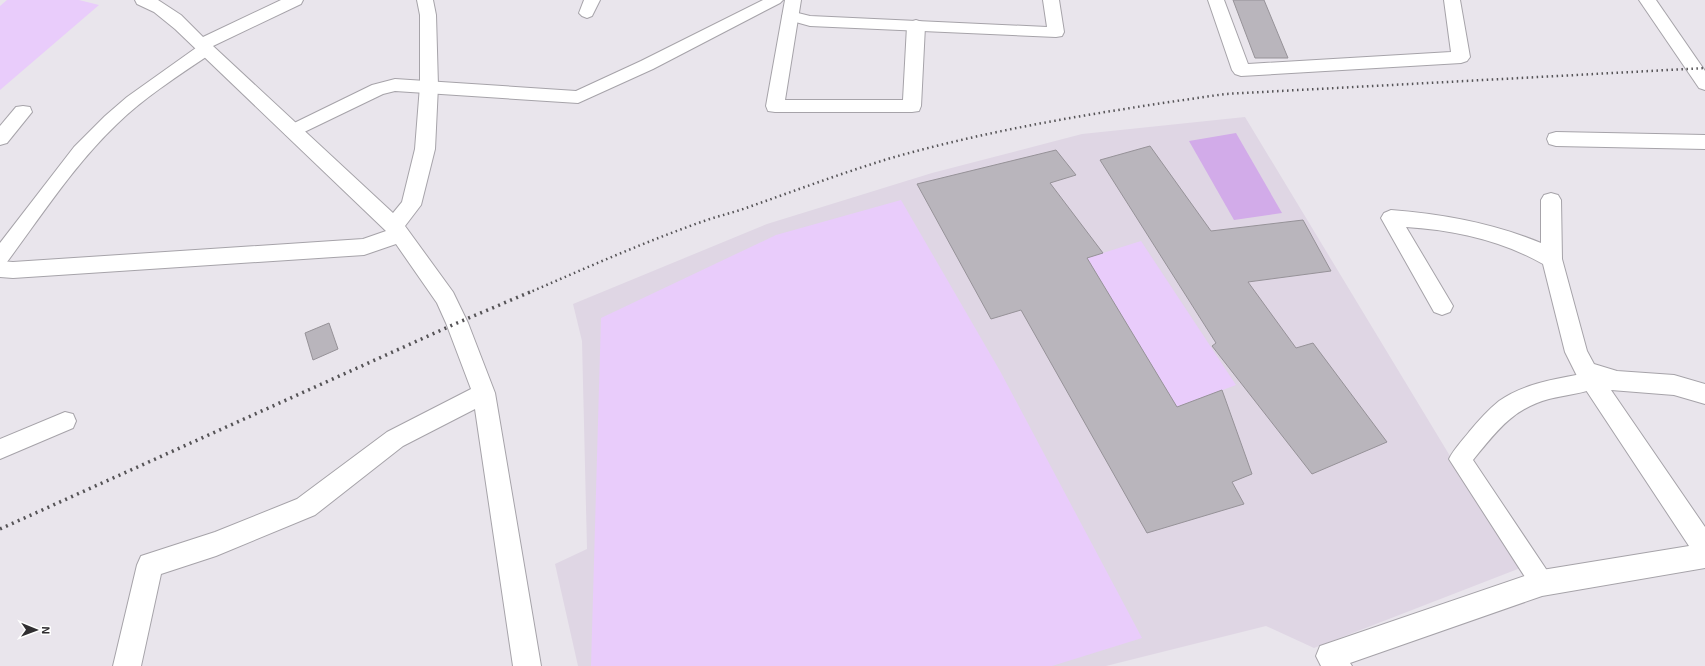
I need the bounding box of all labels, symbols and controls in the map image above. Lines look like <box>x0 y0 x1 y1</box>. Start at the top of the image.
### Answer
north arrow <box>16 610 56 650</box>
text: N <box>40 626 53 634</box>

